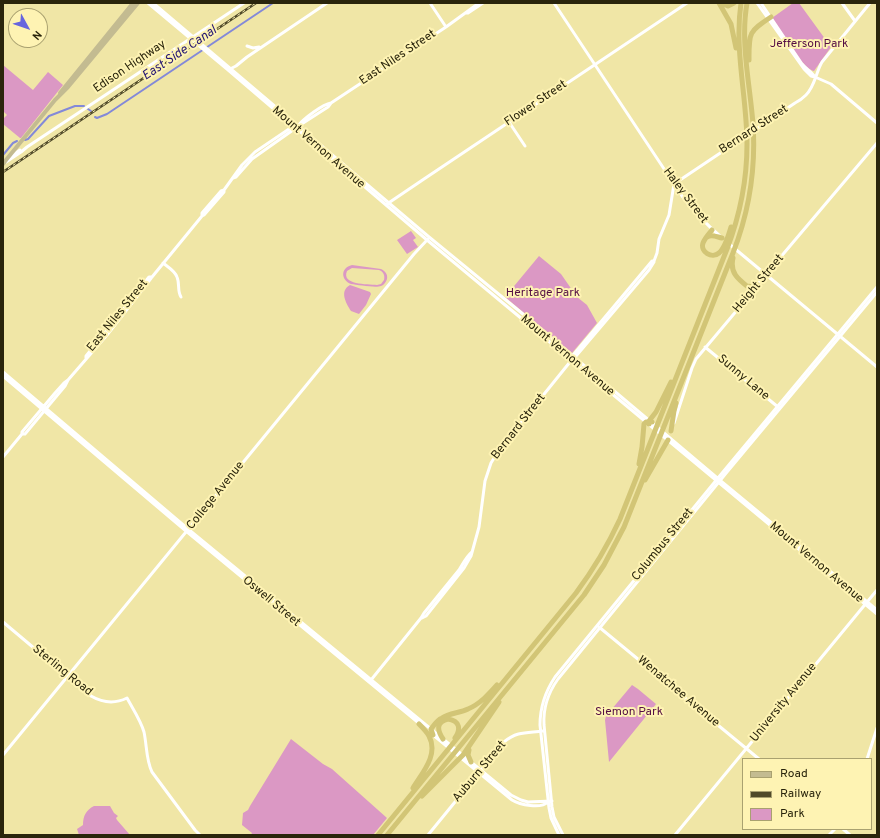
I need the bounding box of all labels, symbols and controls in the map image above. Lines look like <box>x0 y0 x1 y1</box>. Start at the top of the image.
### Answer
north arrow <box>8 8 48 48</box>
water label: East Side Canal <box>140 23 220 85</box>
street label: East Niles Street <box>357 27 439 89</box>
text: N <box>29 28 44 43</box>
street label: Edison Highway <box>91 37 169 97</box>
park label: Jefferson Park <box>770 38 848 52</box>
street label: Flower Street <box>502 78 570 130</box>
street label: Bernard Street <box>717 102 791 158</box>
street label: Mount Vernon Avenue <box>269 104 367 192</box>
street label: Haley Street <box>659 165 711 227</box>
street label: Height Street <box>730 252 788 316</box>
street label: East Niles Street <box>84 277 152 355</box>
park label: Heritage Park <box>506 287 580 301</box>
street label: Mount Vernon Avenue <box>517 312 617 400</box>
street label: Sunny Lane <box>714 352 772 404</box>
street label: Bernard Street <box>489 391 549 463</box>
street label: College Avenue <box>184 459 248 533</box>
street label: Columbus Street <box>629 506 697 584</box>
street label: Mount Vernon Avenue <box>766 519 866 607</box>
street label: Oswell Street <box>239 574 303 630</box>
street label: Sterling Road <box>29 642 95 700</box>
street label: Wenatchee Avenue <box>634 653 722 731</box>
street label: University Avenue <box>748 661 820 745</box>
park label: Siemon Park <box>595 706 663 720</box>
street label: Auburn Street <box>450 738 510 806</box>
legend <box>742 758 872 830</box>
text: Road <box>780 766 808 782</box>
text: Railway <box>780 786 821 802</box>
text: Park <box>780 806 805 822</box>

